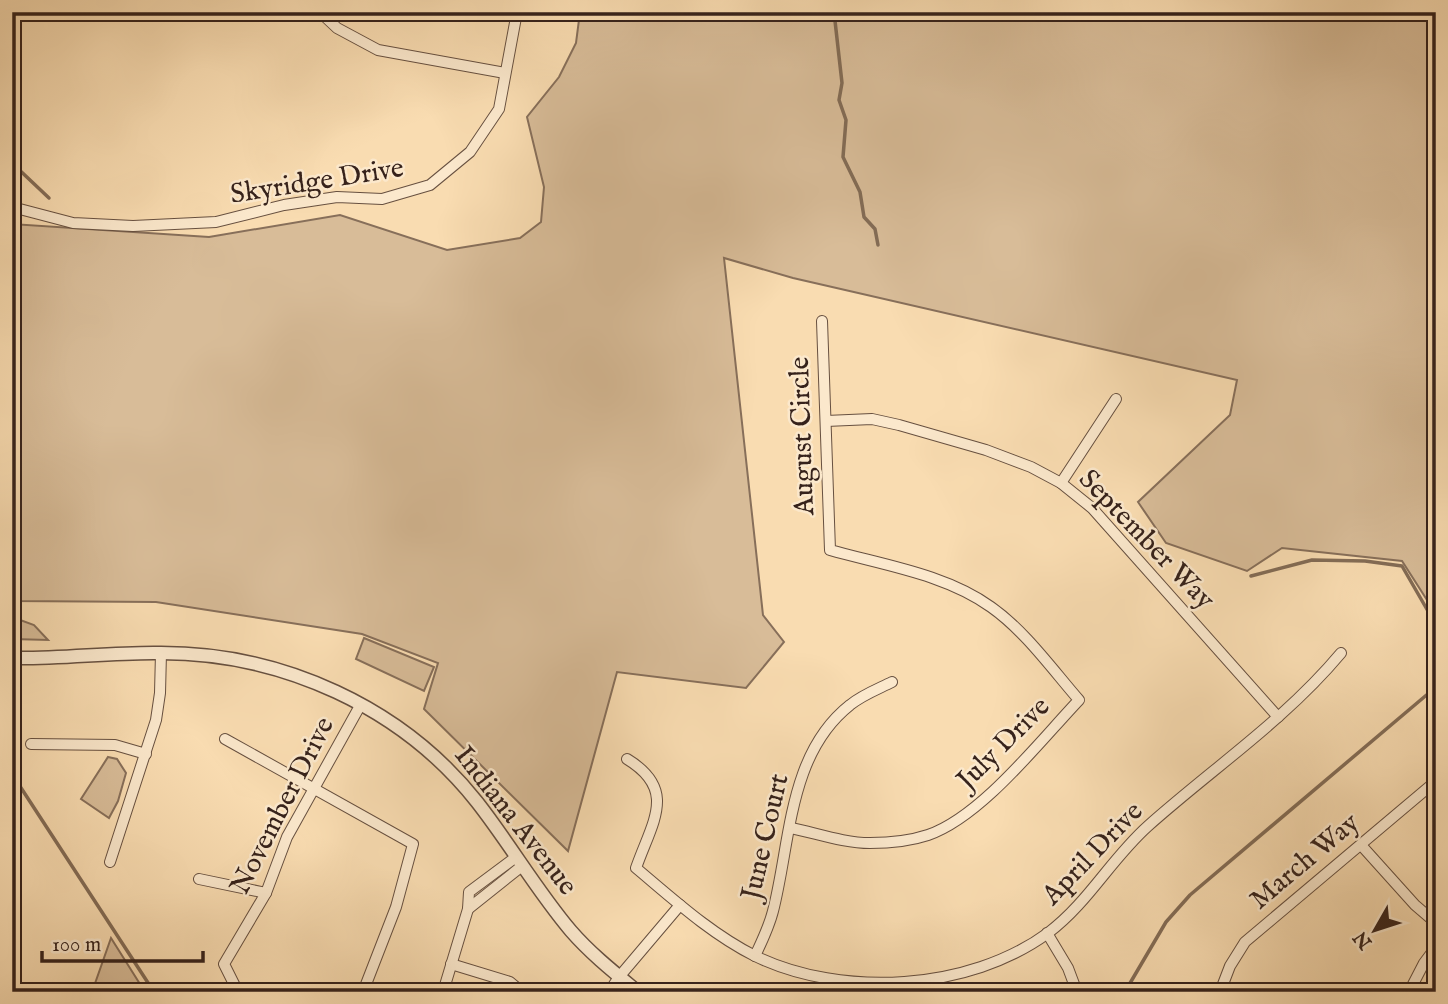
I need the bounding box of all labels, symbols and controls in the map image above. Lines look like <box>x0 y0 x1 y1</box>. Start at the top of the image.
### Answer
street label: Skyridge Drive <box>228 151 406 213</box>
street label: August Circle <box>783 356 823 517</box>
street label: September Way <box>1070 463 1222 617</box>
street label: July Drive <box>948 690 1058 800</box>
street label: November Drive <box>223 711 343 901</box>
street label: Indiana Avenue <box>446 739 584 903</box>
street label: June Court <box>734 770 798 906</box>
street label: April Drive <box>1034 795 1151 914</box>
street label: March Way <box>1243 806 1367 918</box>
north arrow <box>1340 895 1410 965</box>
scale bar <box>42 920 203 964</box>
text: N <box>1348 925 1378 954</box>
text: 100 m <box>52 932 101 959</box>

